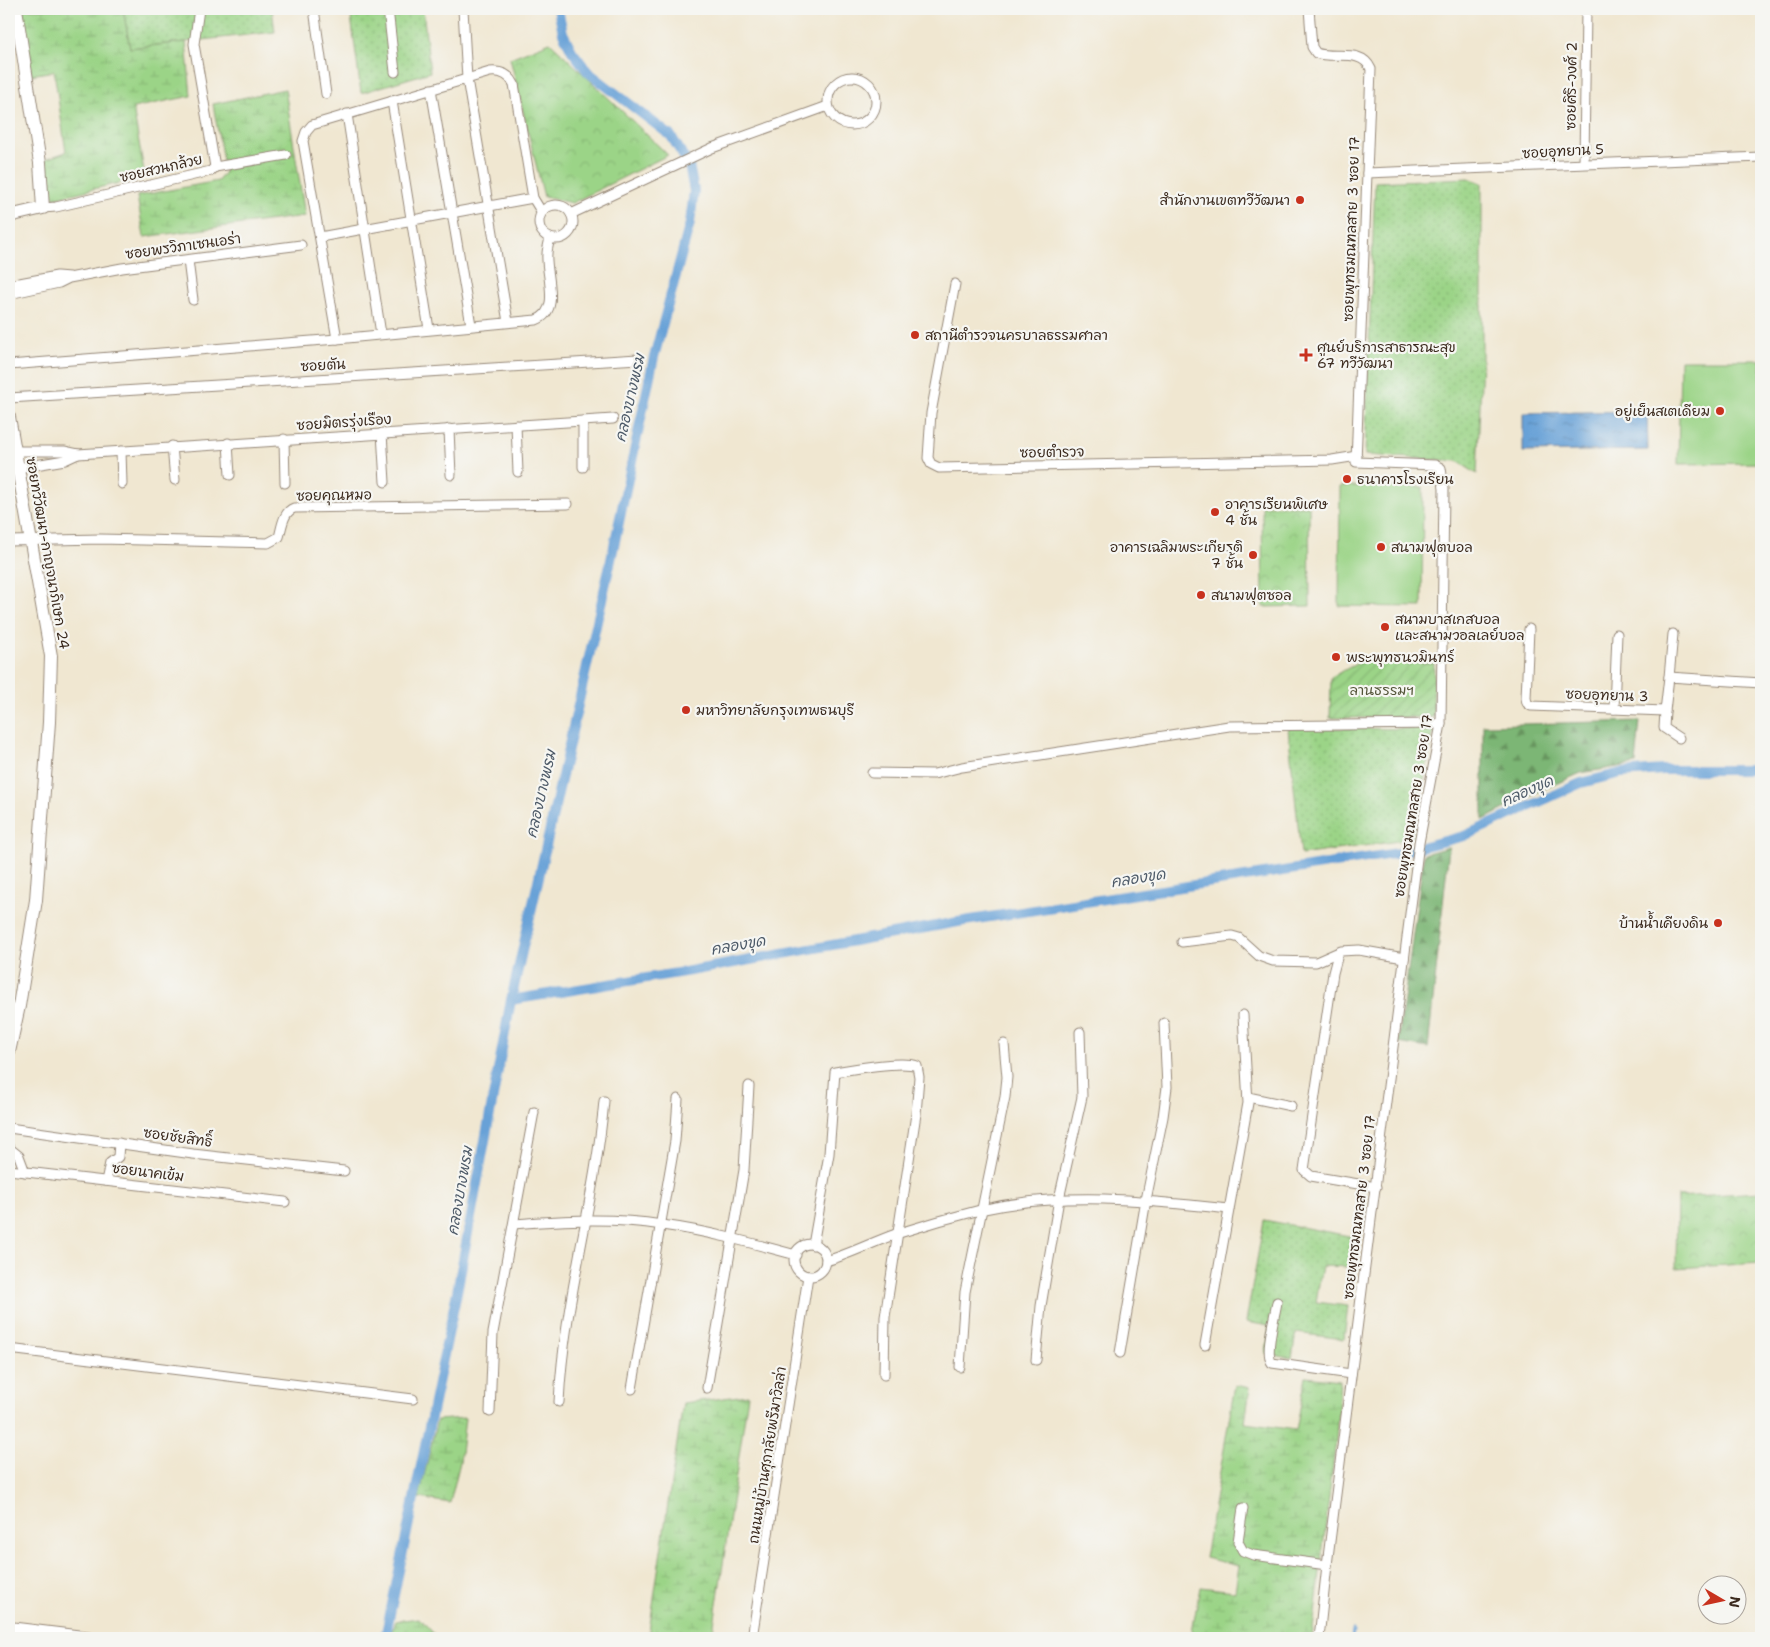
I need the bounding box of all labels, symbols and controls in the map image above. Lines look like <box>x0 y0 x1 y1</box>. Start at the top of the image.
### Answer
street label: ซอยศิริ-วงศ์ 2 <box>1561 42 1581 130</box>
street label: ซอยพุทธมณฑลสาย 3 ซอย 17 <box>1339 136 1364 322</box>
street label: ซอยอุทยาน 5 <box>1522 140 1604 163</box>
street label: ซอยสวนกล้วย <box>118 150 204 186</box>
place label: สำนักงานเขตทวีวัฒนา <box>1160 191 1290 209</box>
marker: สำนักงานเขตทวีวัฒนา <box>1294 194 1306 206</box>
street label: ซอยพรวิภาเซนเอร่า <box>124 229 242 263</box>
place label: สถานีตำรวจนครบาลธรรมศาลา <box>925 326 1108 344</box>
marker: สถานีตำรวจนครบาลธรรมศาลา <box>909 329 921 341</box>
place label: ศูนย์บริการสาธารณะสุข 67 ทวีวัฒนา <box>1317 338 1456 372</box>
marker: ศูนย์บริการสาธารณะสุข 67 ทวีวัฒนา <box>1299 348 1313 362</box>
water label: คลองบางพรม <box>610 351 650 444</box>
street label: ซอยตัน <box>300 355 347 375</box>
place label: อยู่เย็นสเตเดียม <box>1615 402 1710 421</box>
marker: อยู่เย็นสเตเดียม <box>1714 405 1726 417</box>
street label: ซอยมิตรรุ่งเรือง <box>296 410 392 435</box>
street label: ซอยตำรวจ <box>1020 442 1084 462</box>
street label: ซอยทวีวัฒนา-กาญจนาภิเษก 24 <box>22 455 74 651</box>
place label: ธนาคารโรงเรียน <box>1357 470 1454 488</box>
marker: ธนาคารโรงเรียน <box>1341 473 1353 485</box>
street label: ซอยคุณหมอ <box>296 485 372 506</box>
place label: อาคารเรียนพิเศษ 4 ชั้น <box>1225 495 1329 529</box>
marker: อาคารเรียนพิเศษ 4 ชั้น <box>1209 506 1221 518</box>
place label: อาคารเฉลิมพระเกียรติ 7 ชั้น <box>1110 538 1244 572</box>
place label: สนามฟุตบอล <box>1391 538 1473 557</box>
marker: สนามฟุตบอล <box>1375 541 1387 553</box>
marker: อาคารเฉลิมพระเกียรติ 7 ชั้น <box>1247 549 1259 561</box>
place label: สนามฟุตซอล <box>1211 586 1292 605</box>
marker: สนามฟุตซอล <box>1195 589 1207 601</box>
place label: สนามบาสเกสบอล และสนามวอลเลย์บอล <box>1395 610 1525 644</box>
marker: สนามบาสเกสบอล และสนามวอลเลย์บอล <box>1379 621 1391 633</box>
place label: พระพุทธนวมินทร์ <box>1346 648 1455 667</box>
marker: พระพุทธนวมินทร์ <box>1330 651 1342 663</box>
park label: ลานธรรมฯ <box>1350 681 1414 699</box>
street label: ซอยอุทยาน 3 <box>1565 685 1649 706</box>
place label: มหาวิทยาลัยกรุงเทพธนบุรี <box>696 701 854 720</box>
marker: มหาวิทยาลัยกรุงเทพธนบุรี <box>680 704 692 716</box>
street label: ซอยพุทธมณฑลสาย 3 ซอย 17 <box>1390 713 1437 899</box>
water label: คลองบางพรม <box>521 747 561 840</box>
water label: คลองขุด <box>1498 770 1557 812</box>
water label: คลองขุด <box>1109 864 1167 893</box>
place label: บ้านน้ำเคียงดิน <box>1619 911 1709 932</box>
marker: บ้านน้ำเคียงดิน <box>1712 917 1724 929</box>
water label: คลองขุด <box>709 930 768 961</box>
street label: ซอยพุทธมณฑลสาย 3 ซอย 17 <box>1339 1114 1380 1300</box>
street label: ซอยชัยสิทธิ์ <box>142 1121 214 1151</box>
water label: คลองบางพรม <box>442 1144 478 1237</box>
street label: ซอยนาคเข้ม <box>111 1159 185 1185</box>
street label: ถนนหมู่บ้านศุภาลัยพรีมาวิลล่า <box>744 1365 791 1545</box>
north arrow <box>1698 1574 1748 1624</box>
text: N <box>1725 1595 1745 1609</box>

